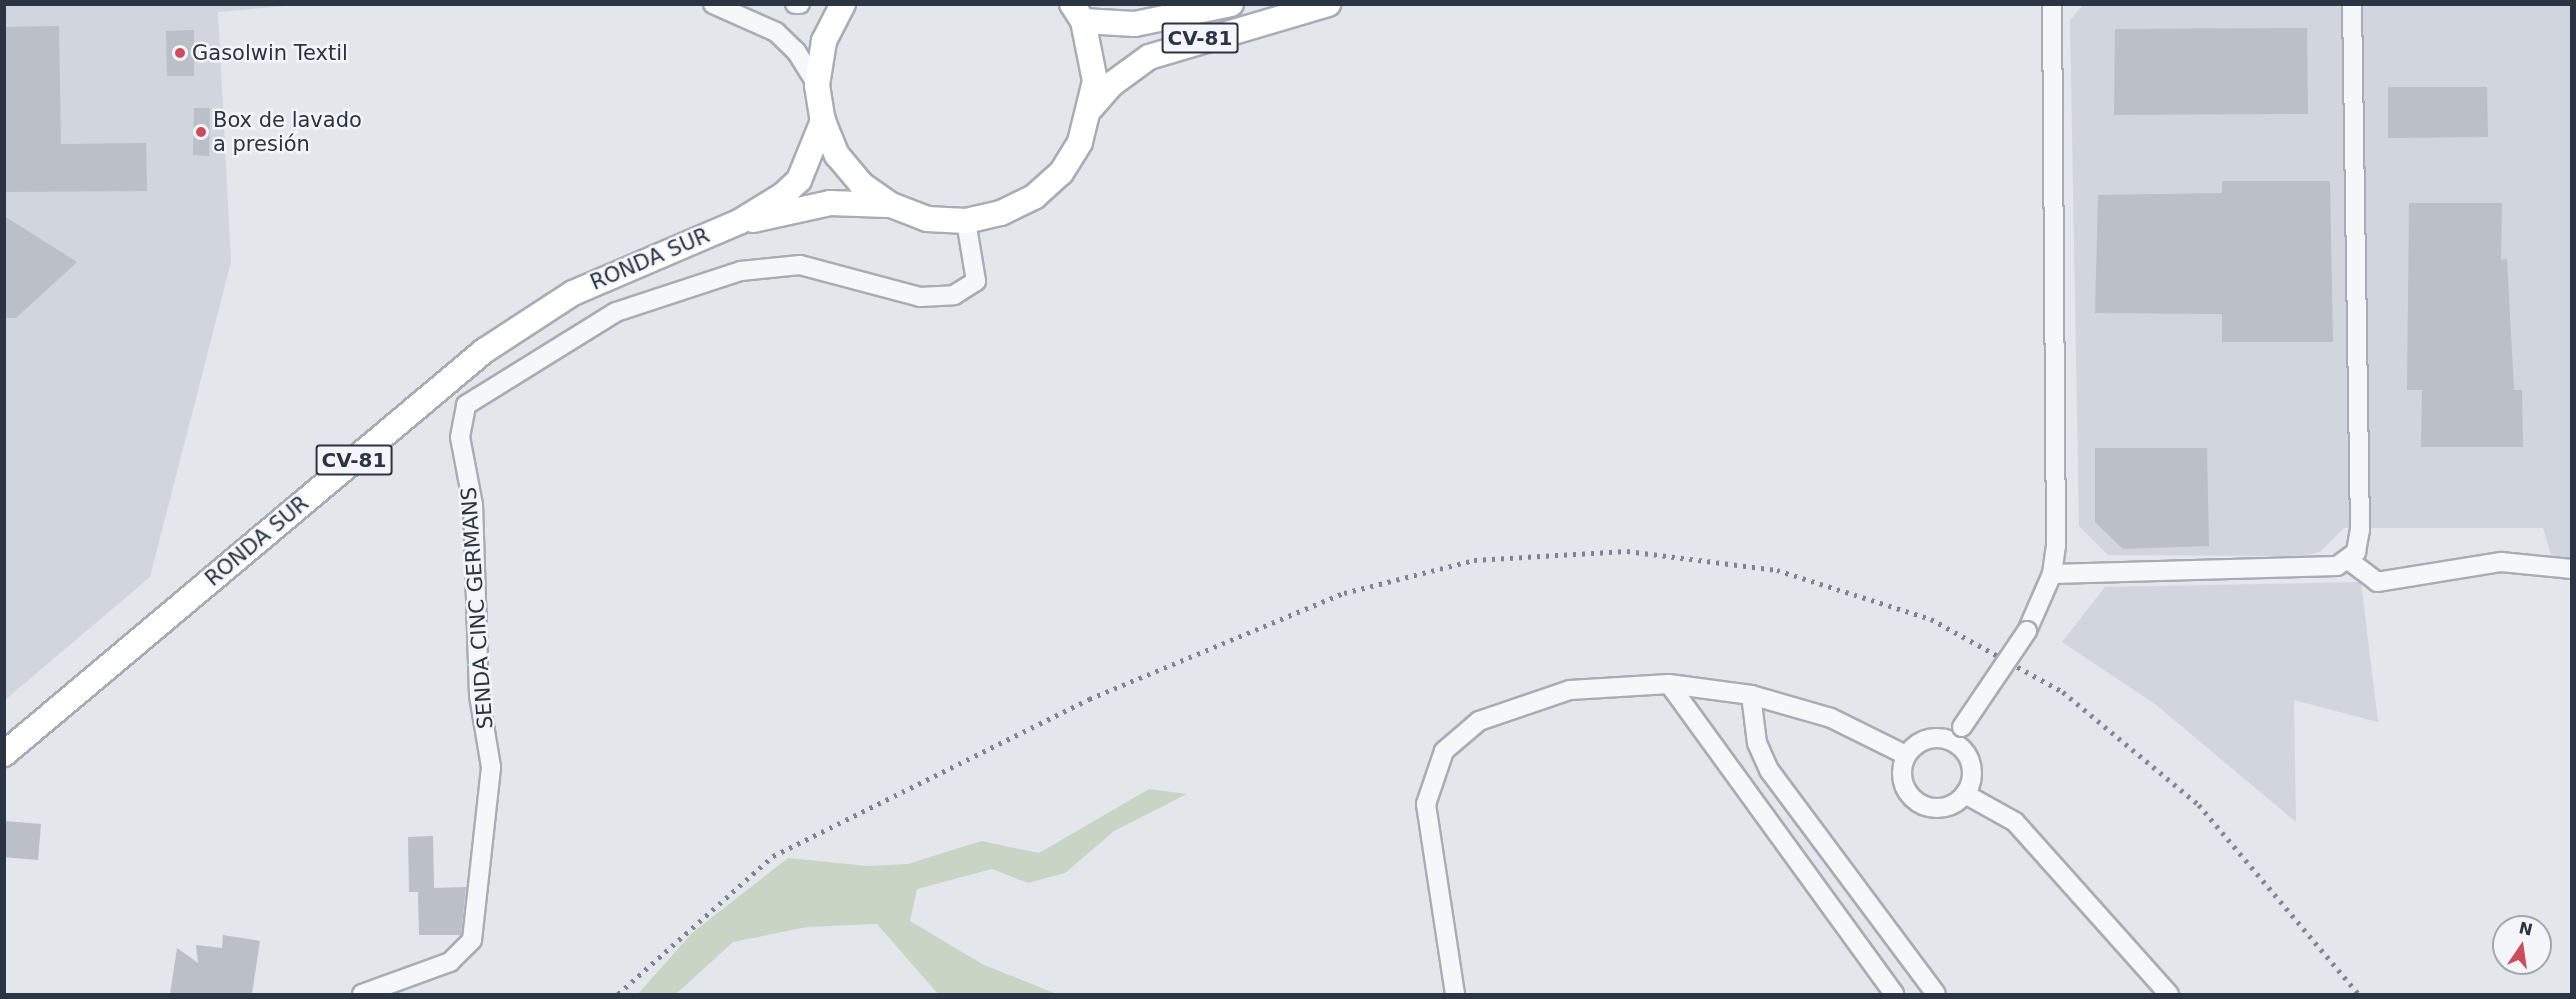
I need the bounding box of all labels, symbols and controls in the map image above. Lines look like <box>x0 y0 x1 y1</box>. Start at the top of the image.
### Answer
road number: CV-81 <box>1161 21 1239 55</box>
place label: Gasolwin Textil <box>192 40 348 66</box>
marker: Gasolwin Textil <box>173 46 187 60</box>
place label: Box de lavado a presión <box>213 107 362 157</box>
marker: Box de lavado a presión <box>194 125 208 139</box>
street label: RONDA SUR <box>587 223 713 295</box>
road number: CV-81 <box>315 443 393 477</box>
street label: SENDA CINC GERMANS <box>456 486 498 730</box>
street label: RONDA SUR <box>200 491 314 591</box>
north arrow <box>2492 915 2552 975</box>
text: N <box>2517 918 2534 940</box>

